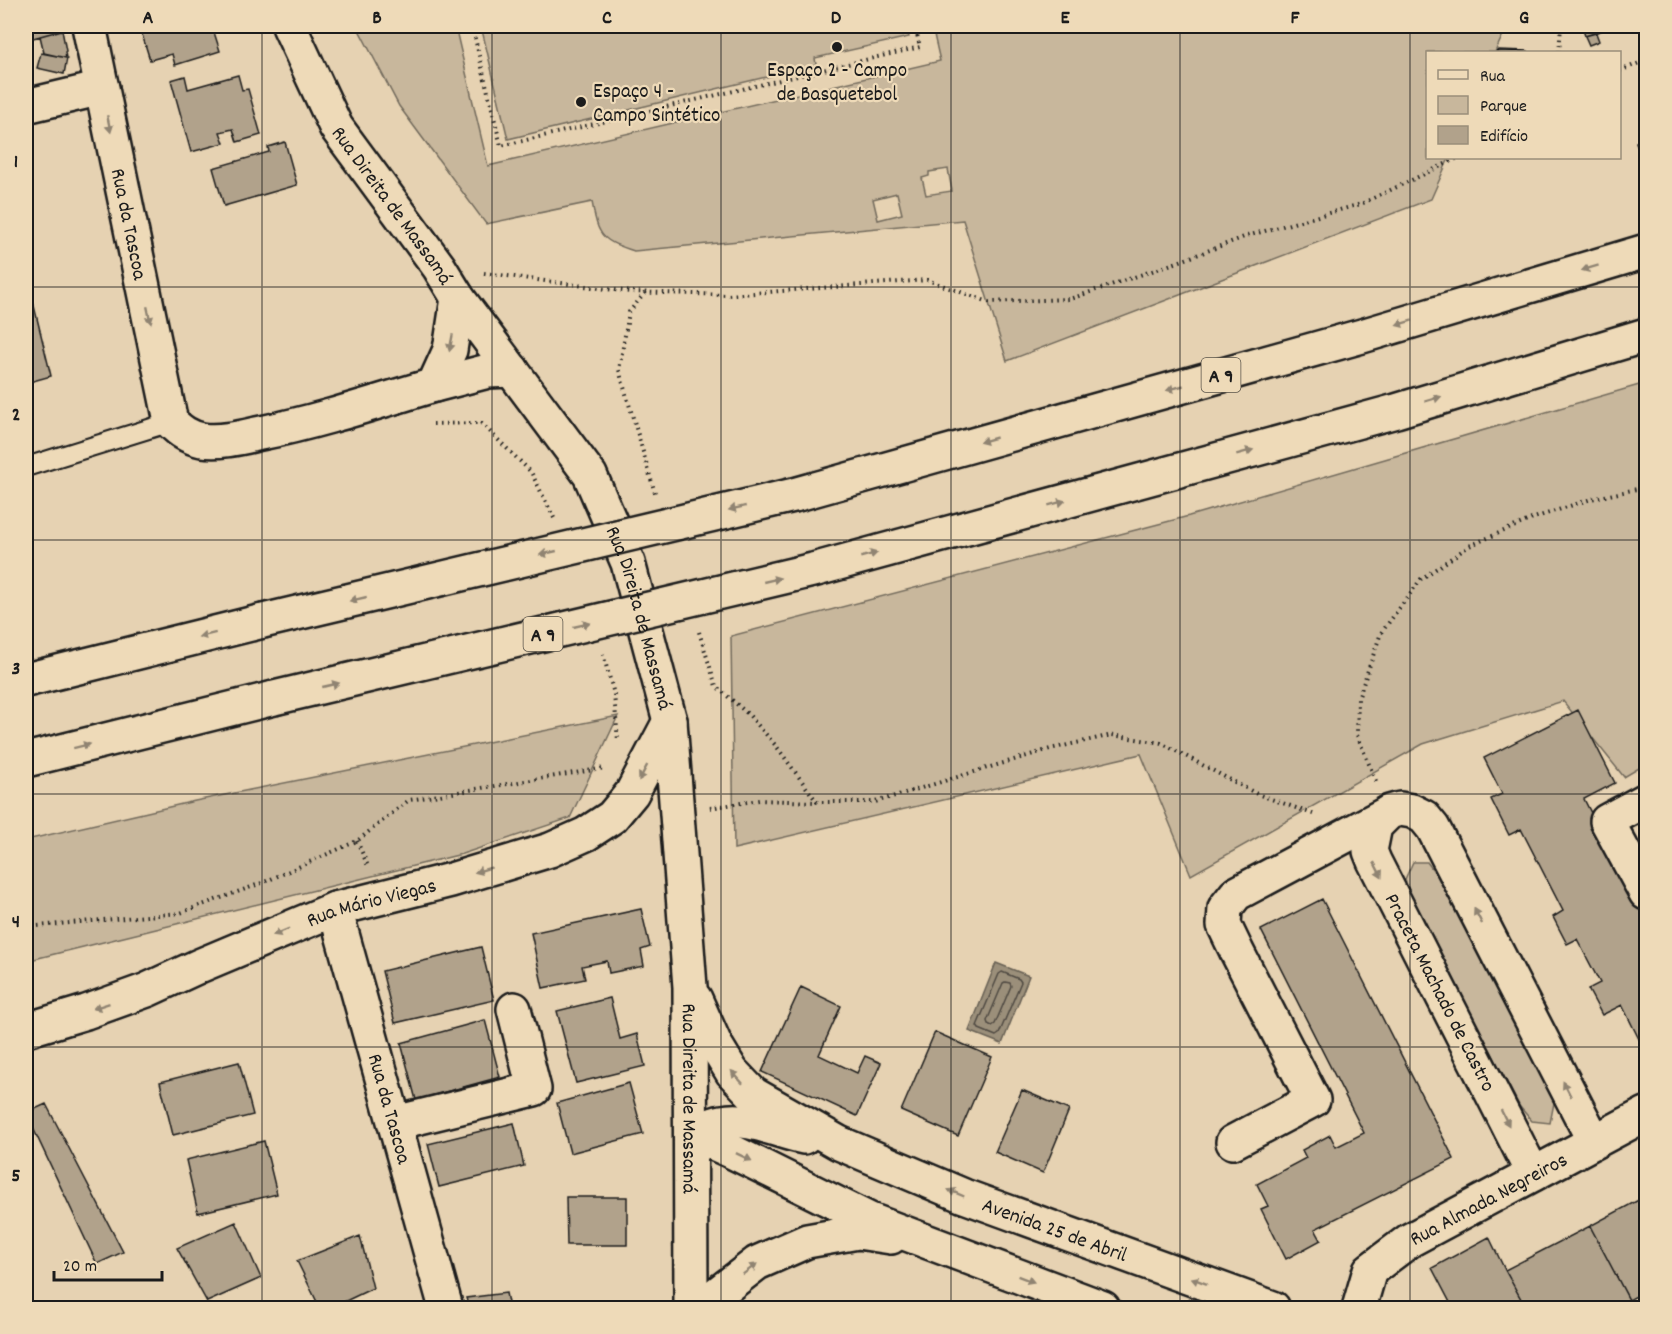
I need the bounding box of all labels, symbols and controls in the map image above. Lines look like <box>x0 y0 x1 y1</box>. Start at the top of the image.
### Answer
text: A <box>143 5 154 33</box>
text: B <box>372 5 382 33</box>
text: C <box>602 5 612 33</box>
text: D <box>831 5 842 33</box>
text: E <box>1060 5 1070 33</box>
text: F <box>1291 5 1301 33</box>
text: G <box>1519 5 1529 33</box>
marker: Espaço 2 - Campo de Basquetebol <box>830 40 844 54</box>
legend <box>1426 51 1621 159</box>
place label: Espaço 2 - Campo de Basquetebol <box>767 57 907 111</box>
text: Rua <box>1480 65 1506 90</box>
place label: Espaço 4 - Campo Sintético <box>593 78 720 132</box>
marker: Espaço 4 - Campo Sintético <box>574 95 588 109</box>
text: Parque <box>1480 95 1527 120</box>
one-way arrow <box>105 115 114 134</box>
street label: Rua Direita de Massamá <box>322 121 459 292</box>
text: Edifício <box>1480 125 1528 150</box>
text: 1 <box>14 149 18 177</box>
street label: Rua da Tascoa <box>101 166 153 284</box>
one-way arrow <box>1581 264 1599 273</box>
one-way arrow <box>145 306 154 325</box>
one-way arrow <box>1394 319 1412 328</box>
one-way arrow <box>446 334 455 353</box>
road number: A 9 <box>1202 358 1240 392</box>
one-way arrow <box>1166 384 1184 393</box>
one-way arrow <box>1424 394 1442 403</box>
text: 2 <box>12 402 20 430</box>
one-way arrow <box>979 436 997 446</box>
one-way arrow <box>1236 447 1254 456</box>
one-way arrow <box>1048 498 1066 507</box>
one-way arrow <box>728 504 746 514</box>
street label: Rua Direita de Massamá <box>596 522 679 714</box>
one-way arrow <box>538 549 557 559</box>
one-way arrow <box>860 549 878 559</box>
one-way arrow <box>763 574 781 584</box>
one-way arrow <box>349 594 367 604</box>
road number: A 9 <box>524 617 562 651</box>
one-way arrow <box>573 620 592 629</box>
one-way arrow <box>197 631 216 641</box>
text: 3 <box>12 656 20 684</box>
one-way arrow <box>322 679 341 689</box>
one-way arrow <box>73 741 91 751</box>
one-way arrow <box>638 764 648 781</box>
one-way arrow <box>1373 861 1383 878</box>
one-way arrow <box>474 866 492 875</box>
street label: Rua Mário Viegas <box>303 872 440 937</box>
street label: Praceta Machado de Castro <box>1375 889 1501 1098</box>
one-way arrow <box>1473 907 1483 924</box>
text: 4 <box>12 909 20 937</box>
one-way arrow <box>272 927 290 937</box>
one-way arrow <box>92 1002 110 1012</box>
street label: Rua Direita de Massamá <box>672 1003 703 1194</box>
street label: Rua da Tascoa <box>358 1051 418 1169</box>
one-way arrow <box>730 1070 744 1085</box>
one-way arrow <box>1562 1081 1572 1098</box>
one-way arrow <box>1500 1110 1510 1127</box>
street label: Rua Almada Negreiros <box>1405 1147 1574 1255</box>
one-way arrow <box>735 1153 752 1162</box>
text: 5 <box>11 1163 21 1191</box>
one-way arrow <box>947 1188 965 1198</box>
street label: Avenida 25 de Abril <box>977 1192 1131 1272</box>
scale bar <box>54 1244 162 1282</box>
text: 20 m <box>63 1255 97 1280</box>
one-way arrow <box>742 1263 758 1275</box>
one-way arrow <box>1017 1275 1035 1285</box>
one-way arrow <box>1190 1276 1208 1286</box>

